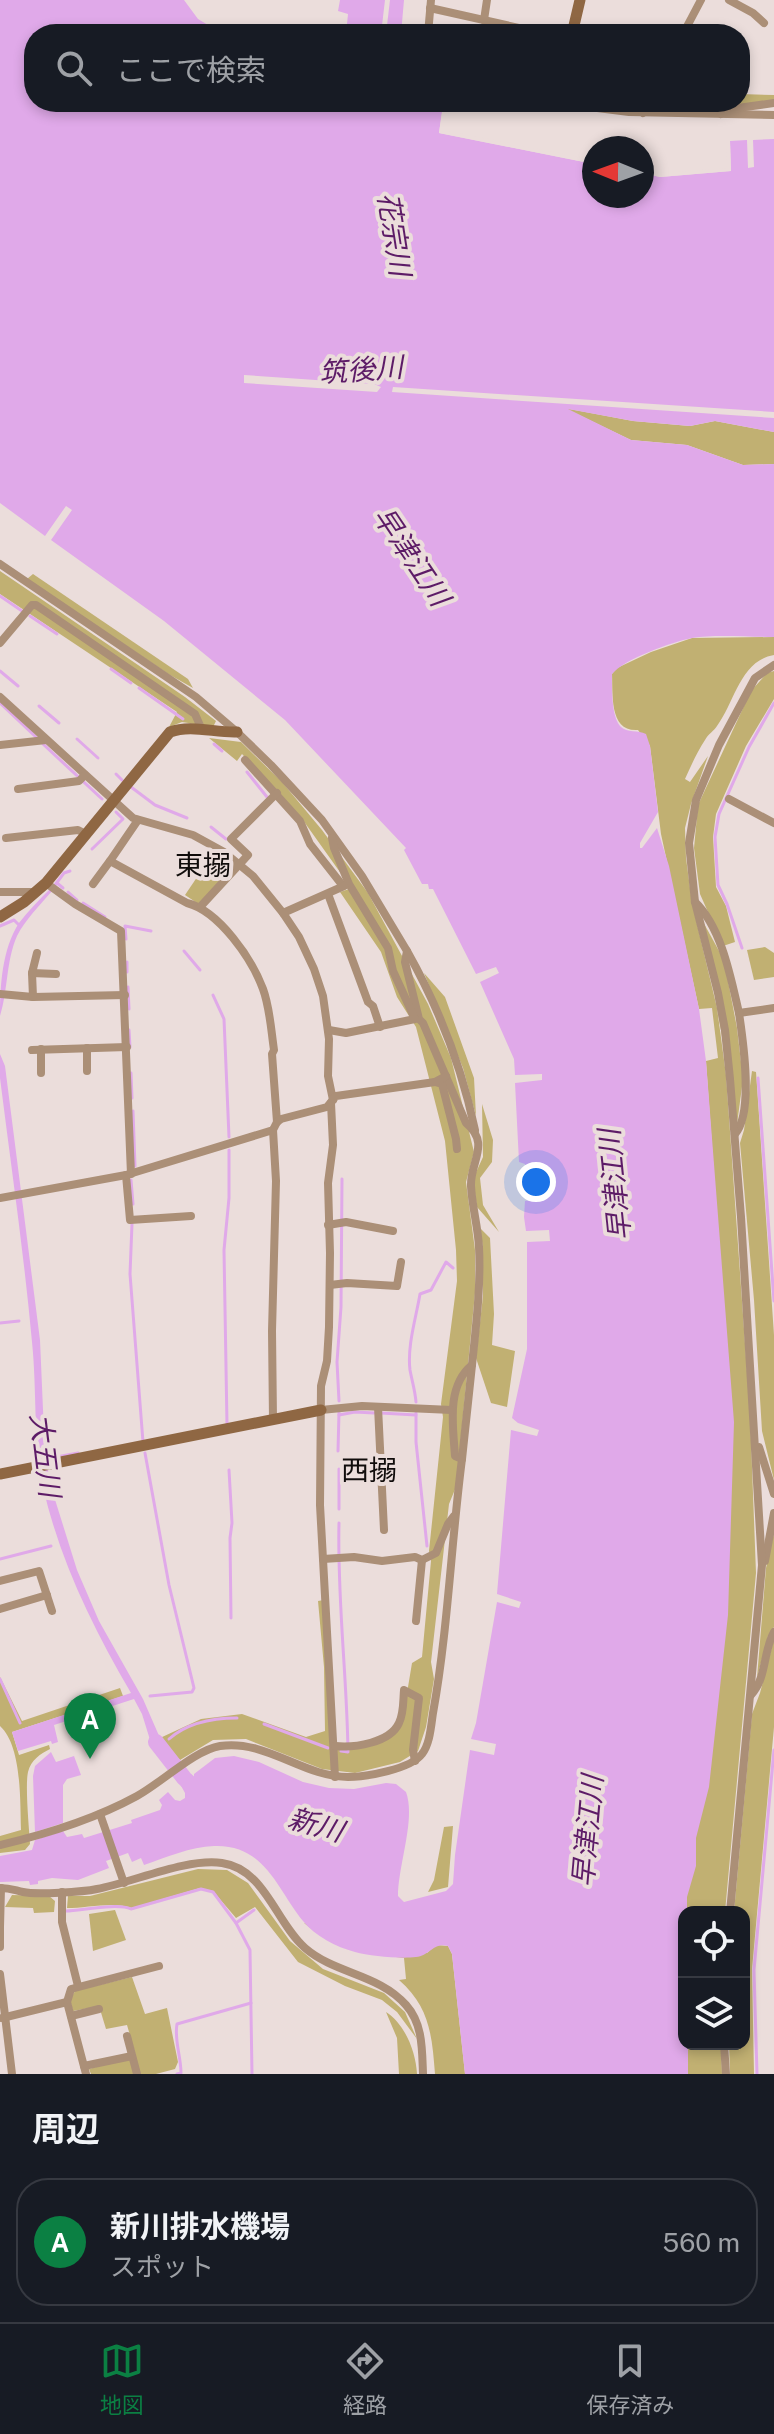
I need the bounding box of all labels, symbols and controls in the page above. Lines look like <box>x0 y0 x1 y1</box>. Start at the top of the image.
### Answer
search box <box>24 24 750 112</box>
icon: search <box>52 46 96 90</box>
text: ここで検索 <box>116 52 266 88</box>
north arrow <box>582 136 654 208</box>
water label: 花宗川 <box>372 190 418 281</box>
water label: 筑後川 <box>318 349 407 388</box>
water label: 早津江川 <box>367 500 459 614</box>
district label: 東搦 <box>175 848 231 881</box>
water label: 早津江川 <box>591 1125 636 1242</box>
your location <box>516 1162 556 1202</box>
water label: 大五川 <box>25 1411 68 1502</box>
district label: 西搦 <box>341 1453 397 1486</box>
pin: A <box>64 1693 116 1759</box>
water label: 早津江川 <box>566 1771 609 1888</box>
water label: 新川 <box>285 1800 350 1848</box>
map controls <box>678 1906 750 2050</box>
button: locate <box>678 1906 750 1978</box>
button: layers <box>678 1978 750 2050</box>
text: 周辺 <box>32 2109 100 2149</box>
text: 新川排水機場 <box>110 2208 290 2244</box>
text: A <box>51 2227 69 2258</box>
text: 560 m <box>663 2227 740 2258</box>
text: スポット <box>110 2251 214 2282</box>
tab: 地図 <box>100 2339 144 2419</box>
tab: 経路 <box>343 2339 387 2419</box>
tab: 保存済み <box>586 2339 674 2419</box>

